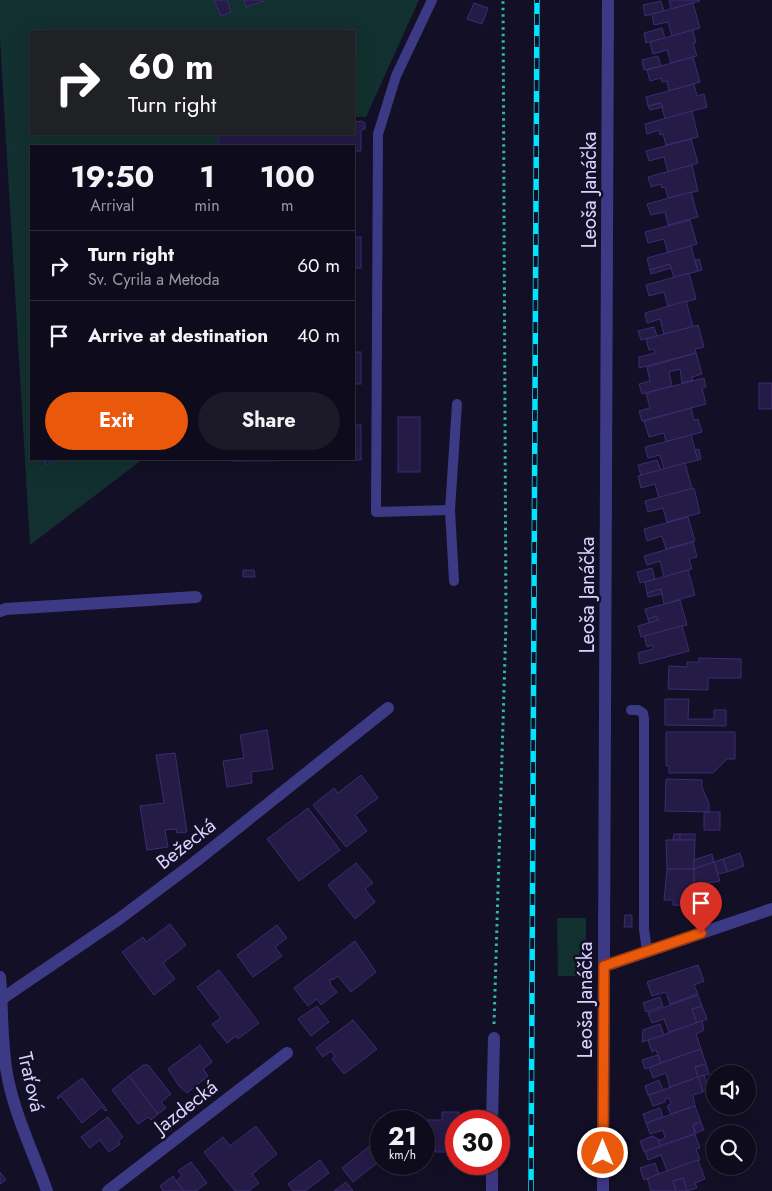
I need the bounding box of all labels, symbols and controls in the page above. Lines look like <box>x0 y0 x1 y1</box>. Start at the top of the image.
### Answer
text: 60 m <box>128 42 214 92</box>
icon: right <box>45 50 110 115</box>
text: Turn right <box>128 88 216 120</box>
street label: Leoša Janáčka <box>575 132 604 248</box>
text: 19:50 <box>70 155 154 198</box>
text: 1 <box>199 155 215 198</box>
text: 100 <box>260 155 315 198</box>
text: Arrival <box>90 194 134 217</box>
text: min <box>195 194 220 217</box>
text: m <box>281 194 294 217</box>
text: Turn right <box>88 241 174 268</box>
icon: right <box>45 252 73 280</box>
text: 60 m <box>297 252 340 279</box>
text: Sv. Cyrila a Metoda <box>88 268 219 291</box>
icon: arrive <box>45 322 73 350</box>
text: Arrive at destination <box>88 322 268 349</box>
text: 40 m <box>297 322 340 349</box>
button: Exit <box>45 392 188 450</box>
button: Share <box>198 392 340 450</box>
street label: Leoša Janáčka <box>573 537 602 653</box>
street label: Bežecká <box>150 811 222 877</box>
pin <box>680 882 722 933</box>
icon: arrive <box>687 889 715 917</box>
street label: Leoša Janáčka <box>571 942 600 1058</box>
street label: Traťová <box>10 1049 52 1115</box>
map controls <box>706 1065 756 1175</box>
button: sound <box>706 1065 756 1115</box>
street label: Jazdecká <box>146 1073 224 1143</box>
speed limit sign: 30 <box>445 1110 510 1175</box>
text: 21 <box>388 1118 417 1154</box>
button: search <box>706 1125 756 1175</box>
position arrow <box>576 1126 628 1178</box>
text: km/h <box>389 1146 416 1164</box>

